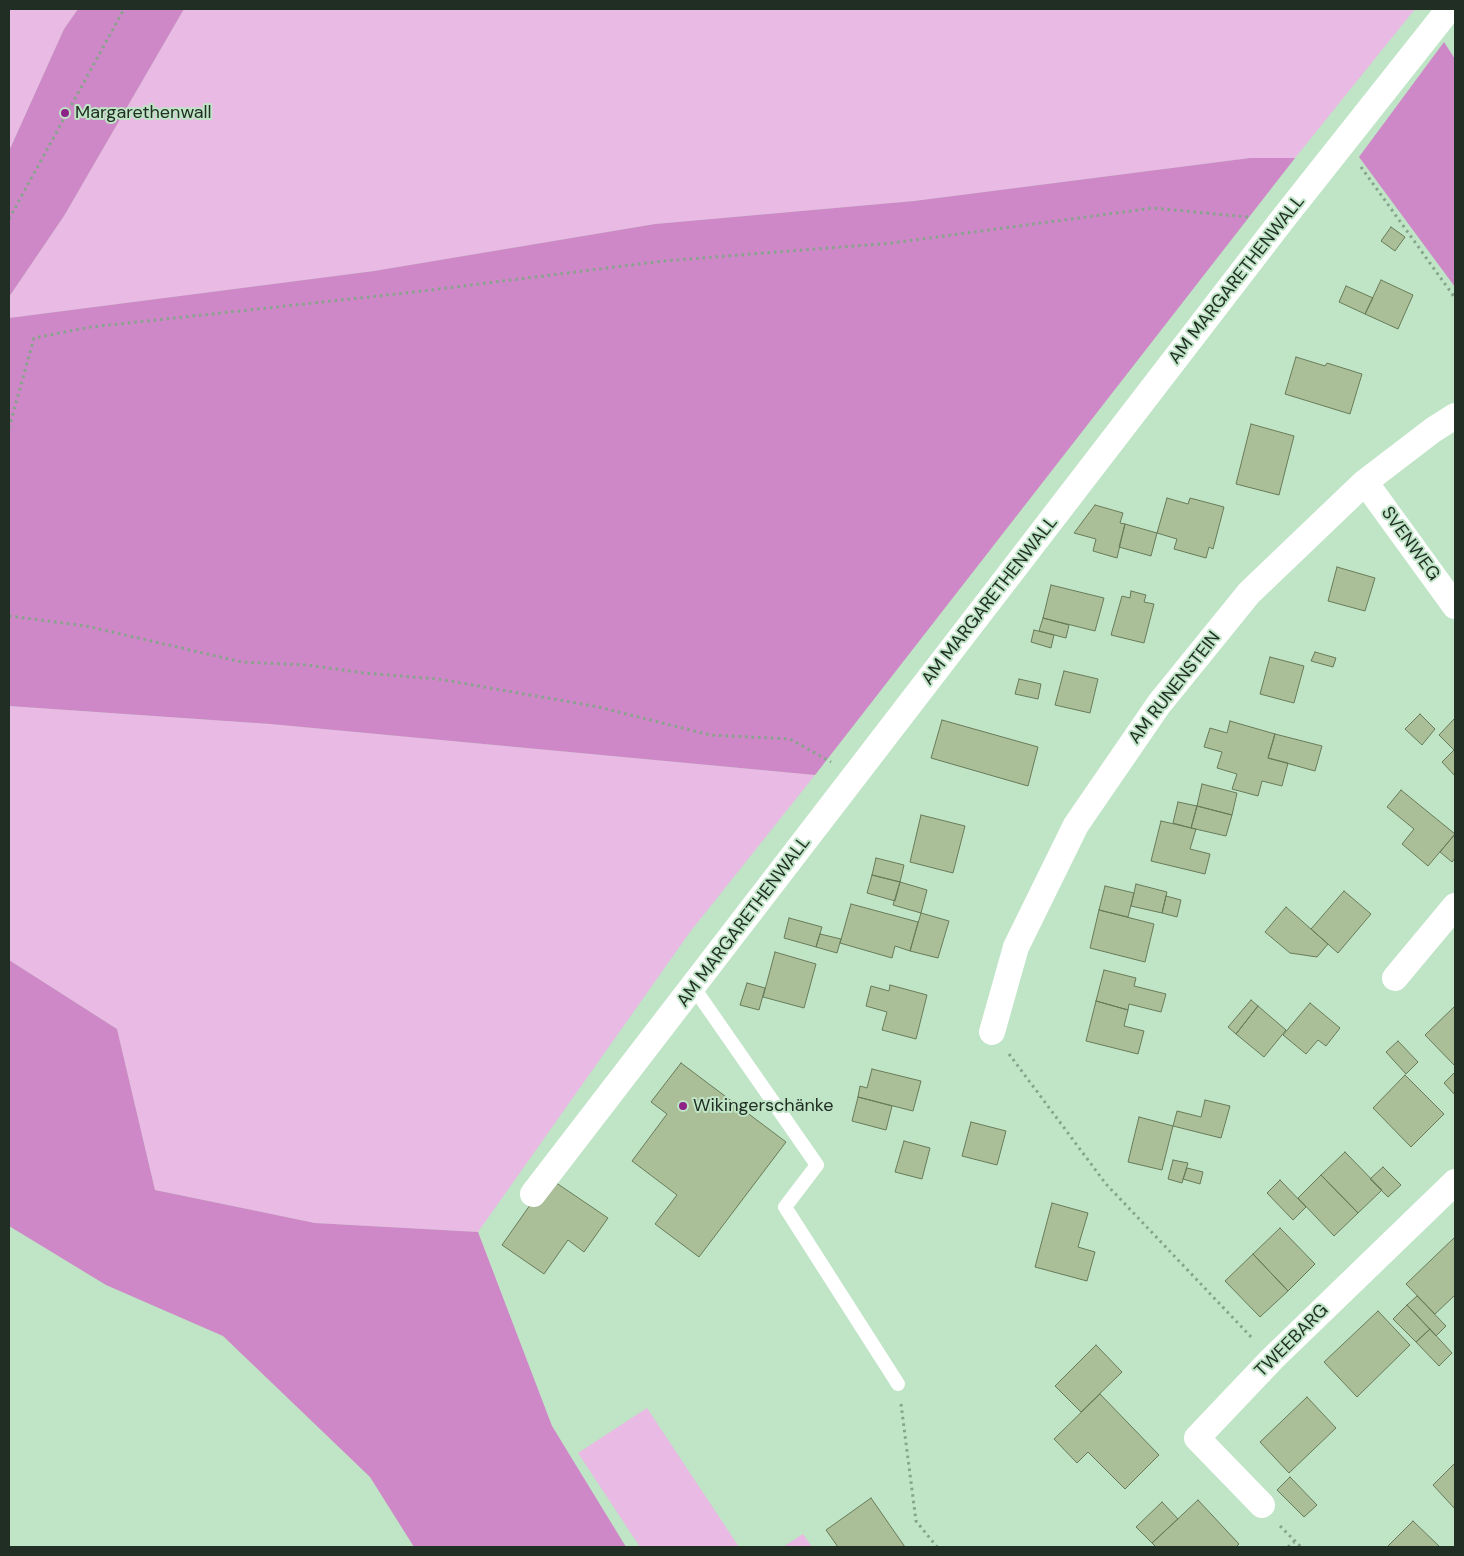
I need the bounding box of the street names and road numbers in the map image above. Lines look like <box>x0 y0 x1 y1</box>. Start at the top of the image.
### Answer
street label: AM MARGARETHENWALL <box>1164 191 1310 369</box>
street label: SVENWEG <box>1376 503 1444 585</box>
street label: AM MARGARETHENWALL <box>917 512 1063 690</box>
street label: AM RUNENSTEIN <box>1124 628 1226 748</box>
street label: AM MARGARETHENWALL <box>673 832 815 1012</box>
street label: TWEEBARG <box>1251 1300 1333 1382</box>

